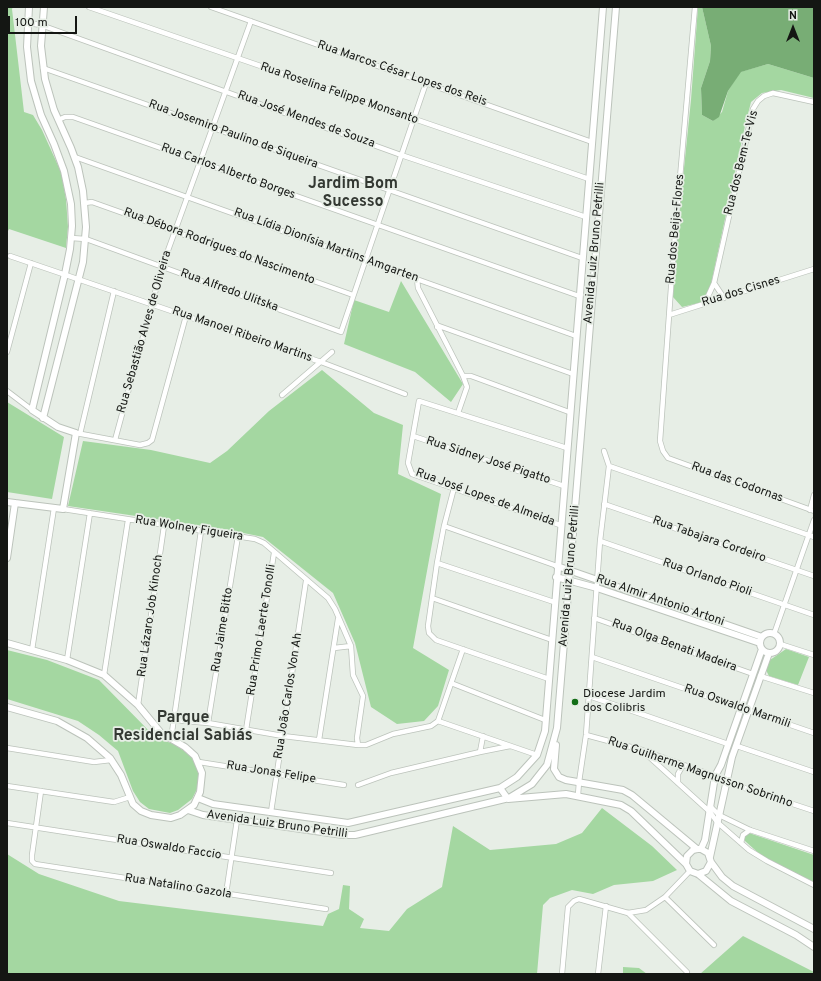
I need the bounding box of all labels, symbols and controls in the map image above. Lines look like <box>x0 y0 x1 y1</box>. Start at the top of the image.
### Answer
scale bar <box>10 8 79 34</box>
north arrow <box>773 8 813 48</box>
text: N <box>789 9 797 23</box>
text: 100 m <box>15 15 48 31</box>
street label: Rua Marcos César Lopes dos Reis <box>315 38 489 110</box>
street label: Rua Roselina Felippe Monsanto <box>258 60 420 128</box>
street label: Rua José Mendes de Souza <box>235 88 377 152</box>
street label: Rua Josemiro Paulino de Siqueira <box>146 98 320 172</box>
street label: Rua dos Bem-Te-Vis <box>722 109 762 217</box>
street label: Rua Carlos Alberto Borges <box>159 141 297 203</box>
street label: Rua dos Beija-Flores <box>664 173 688 285</box>
district label: Jardim Bom Sucesso <box>308 175 398 213</box>
street label: Avenida Luiz Bruno Petrilli <box>582 182 608 324</box>
street label: Rua Débora Rodrigues do Nascimento <box>121 206 317 288</box>
street label: Rua Lídia Dionísia Martins Amgarten <box>232 206 420 286</box>
street label: Rua Sebastião Alves de Oliveira <box>115 249 175 415</box>
street label: Rua Alfredo Ulitska <box>178 267 280 315</box>
street label: Rua dos Cisnes <box>700 273 782 311</box>
street label: Rua Manoel Ribeiro Martins <box>170 304 314 366</box>
street label: Rua Sidney José Pigatto <box>424 434 552 488</box>
street label: Rua das Codornas <box>689 460 785 506</box>
street label: Rua José Lopes de Almeida <box>413 466 557 530</box>
street label: Avenida Luiz Bruno Petrilli <box>557 505 583 647</box>
street label: Rua Wolney Figueira <box>134 513 244 545</box>
street label: Rua Tabajara Cordeiro <box>650 514 768 566</box>
street label: Rua Lázaro Job Kinoch <box>135 554 167 678</box>
street label: Rua Orlando Pioli <box>660 556 754 600</box>
street label: Rua Primo Laerte Tonolli <box>245 563 279 697</box>
street label: Rua Almir Antonio Artoni <box>594 572 726 630</box>
street label: Rua Jaime Bitto <box>209 587 237 673</box>
street label: Rua Olga Benati Madeira <box>609 617 739 675</box>
street label: Rua João Carlos Von Ah <box>272 632 306 760</box>
street label: Rua Oswaldo Marmili <box>682 682 792 732</box>
place label: Diocese Jardim dos Colibris <box>583 688 666 716</box>
marker: Diocese Jardim dos Colibris <box>570 697 580 707</box>
district label: Parque Residencial Sabiás <box>113 709 253 747</box>
street label: Rua Guilherme Magnusson Sobrinho <box>606 735 794 811</box>
street label: Rua Jonas Felipe <box>225 759 317 787</box>
street label: Avenida Luiz Bruno Petrilli <box>206 808 348 842</box>
street label: Rua Oswaldo Faccio <box>116 833 222 863</box>
street label: Rua Natalino Gazola <box>124 871 232 903</box>

